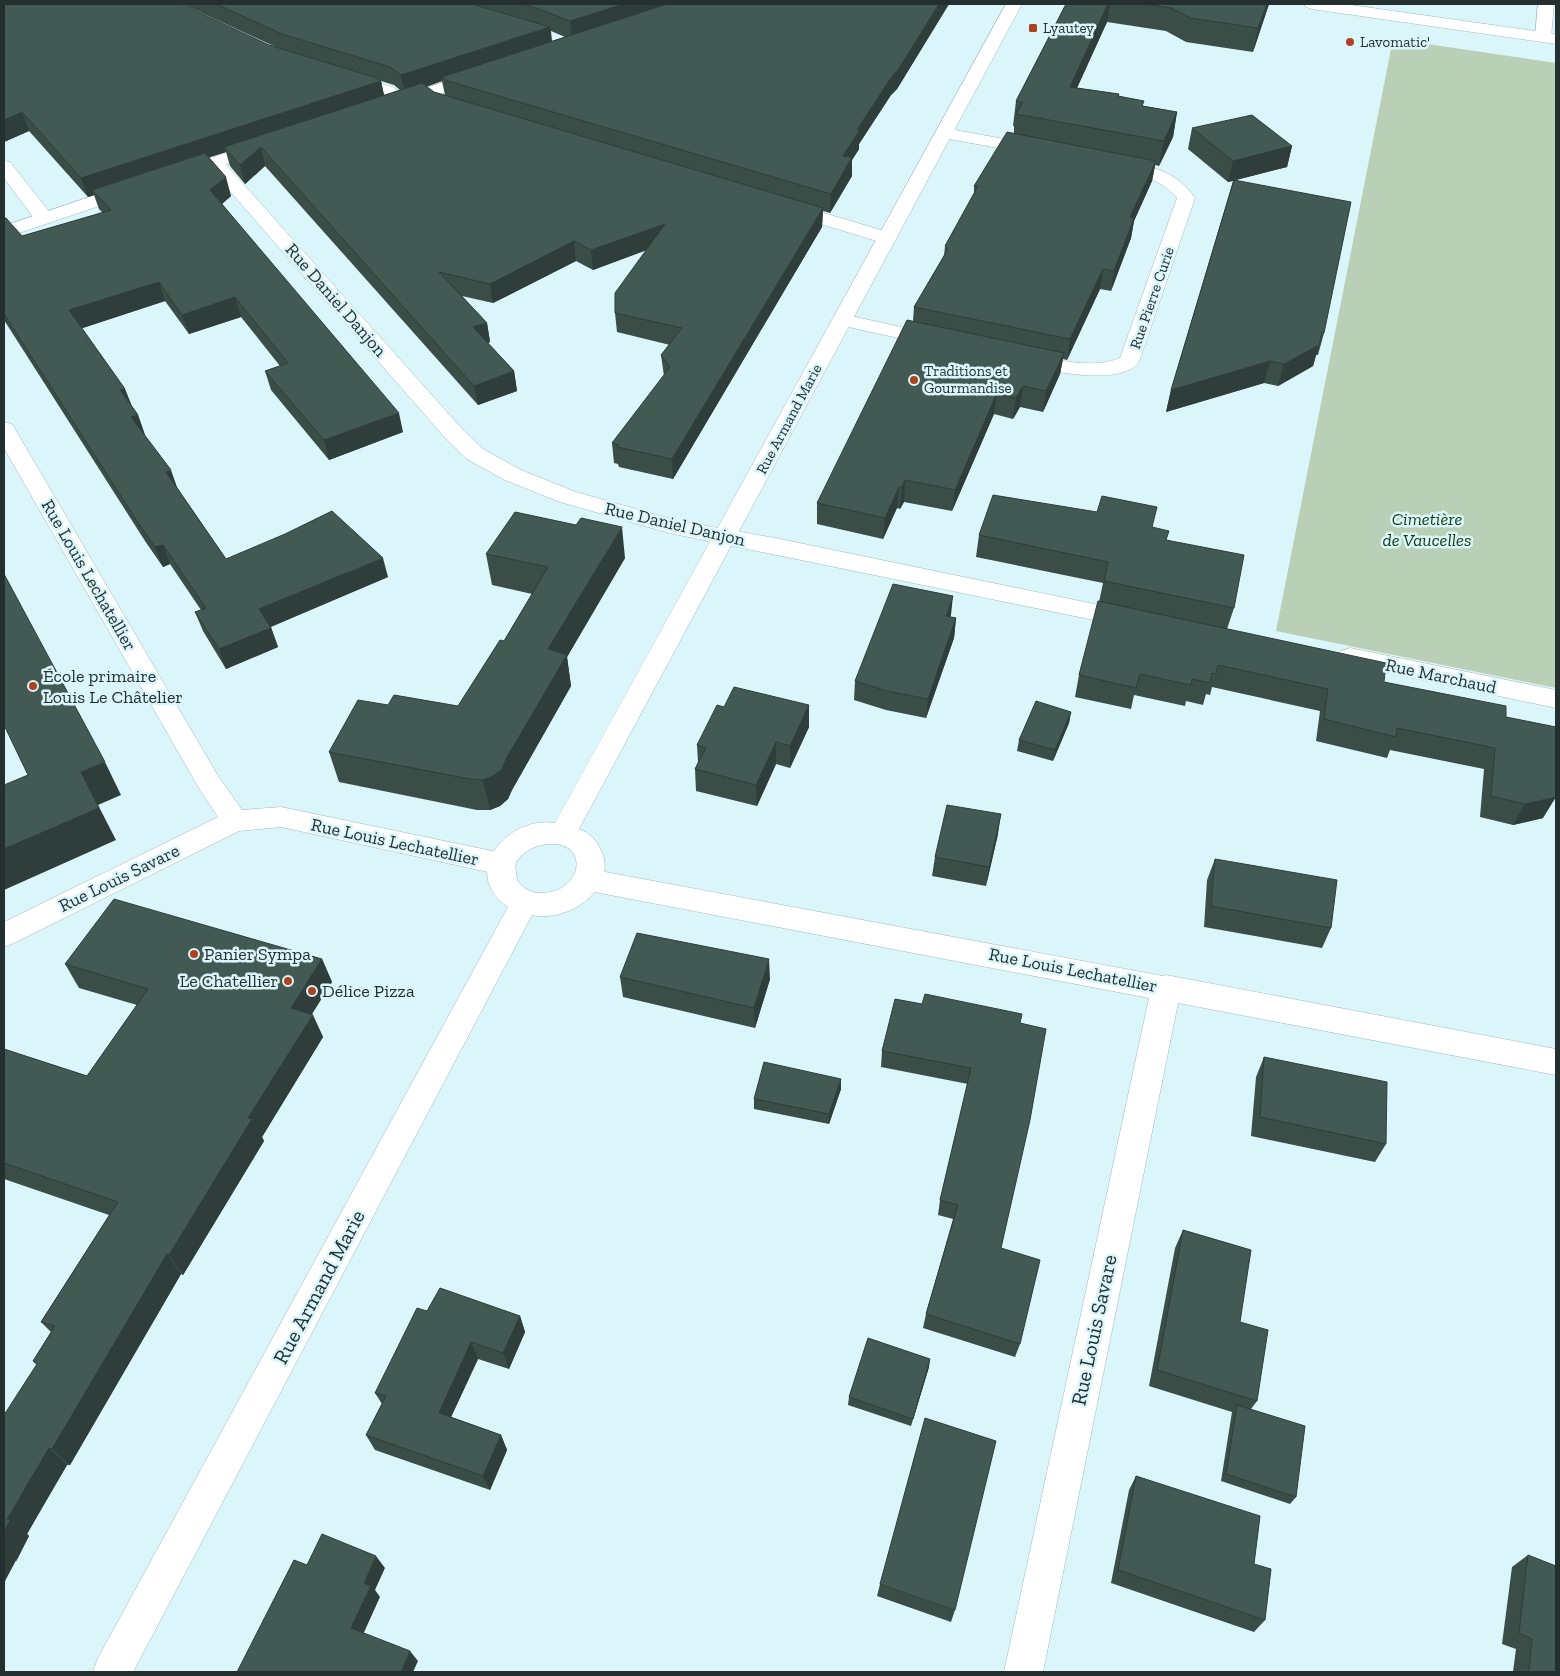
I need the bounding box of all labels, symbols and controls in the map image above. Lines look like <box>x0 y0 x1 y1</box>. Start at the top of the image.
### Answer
place label: Lyautey <box>1043 19 1094 37</box>
marker: Lyautey <box>1027 22 1039 34</box>
place label: Lavomatic' <box>1360 33 1430 51</box>
marker: Lavomatic' <box>1344 36 1356 48</box>
street label: Rue Daniel Danjon <box>281 239 392 362</box>
street label: Rue Pierre Curie <box>1126 245 1178 351</box>
street label: Rue Armand Marie <box>752 361 826 477</box>
place label: Traditions et Gourmandise <box>924 362 1012 397</box>
marker: Traditions et Gourmandise <box>908 374 920 386</box>
street label: Rue Louis Lechatellier <box>37 495 141 655</box>
street label: Rue Daniel Danjon <box>603 497 748 551</box>
park label: Cimetière de Vaucelles <box>1383 508 1471 551</box>
street label: Rue Marchaud <box>1384 654 1499 699</box>
place label: École primaire Louis Le Châtelier <box>43 665 183 708</box>
marker: École primaire Louis Le Châtelier <box>27 680 39 692</box>
street label: Rue Louis Lechatellier <box>309 813 481 871</box>
street label: Rue Louis Savare <box>55 839 183 917</box>
place label: Panier Sympa <box>204 943 311 965</box>
street label: Rue Louis Lechatellier <box>987 943 1159 997</box>
marker: Panier Sympa <box>188 948 200 960</box>
place label: Le Chatellier <box>179 970 278 992</box>
marker: Le Chatellier <box>282 975 294 987</box>
place label: Délice Pizza <box>322 980 415 1002</box>
marker: Délice Pizza <box>306 985 318 997</box>
street label: Rue Armand Marie <box>267 1205 370 1368</box>
street label: Rue Louis Savare <box>1065 1252 1122 1408</box>

